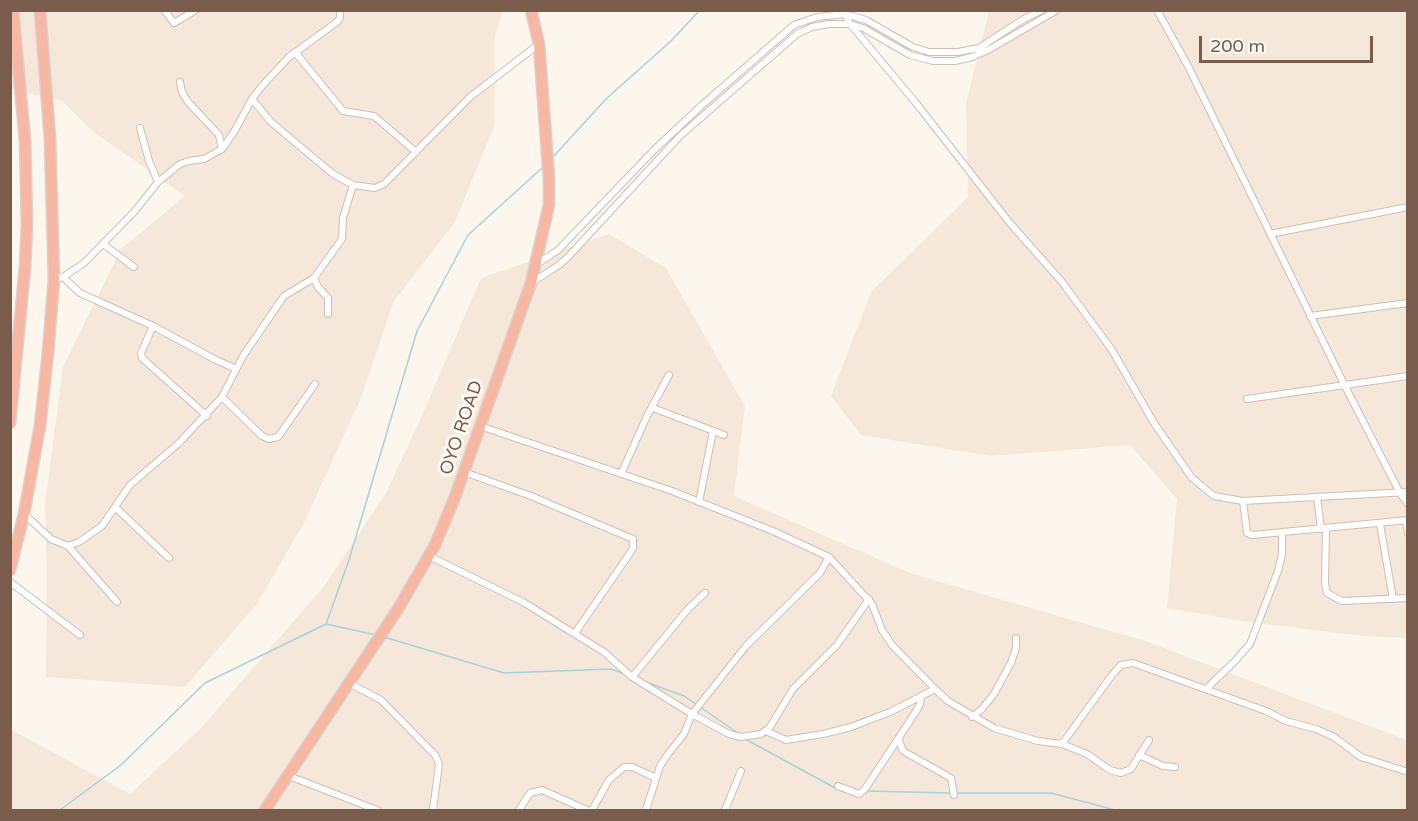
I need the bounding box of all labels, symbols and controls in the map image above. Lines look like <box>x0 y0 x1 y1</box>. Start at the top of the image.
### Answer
scale bar <box>1202 24 1376 62</box>
text: 200 m <box>1210 35 1265 57</box>
street label: OYO ROAD <box>436 378 488 478</box>

